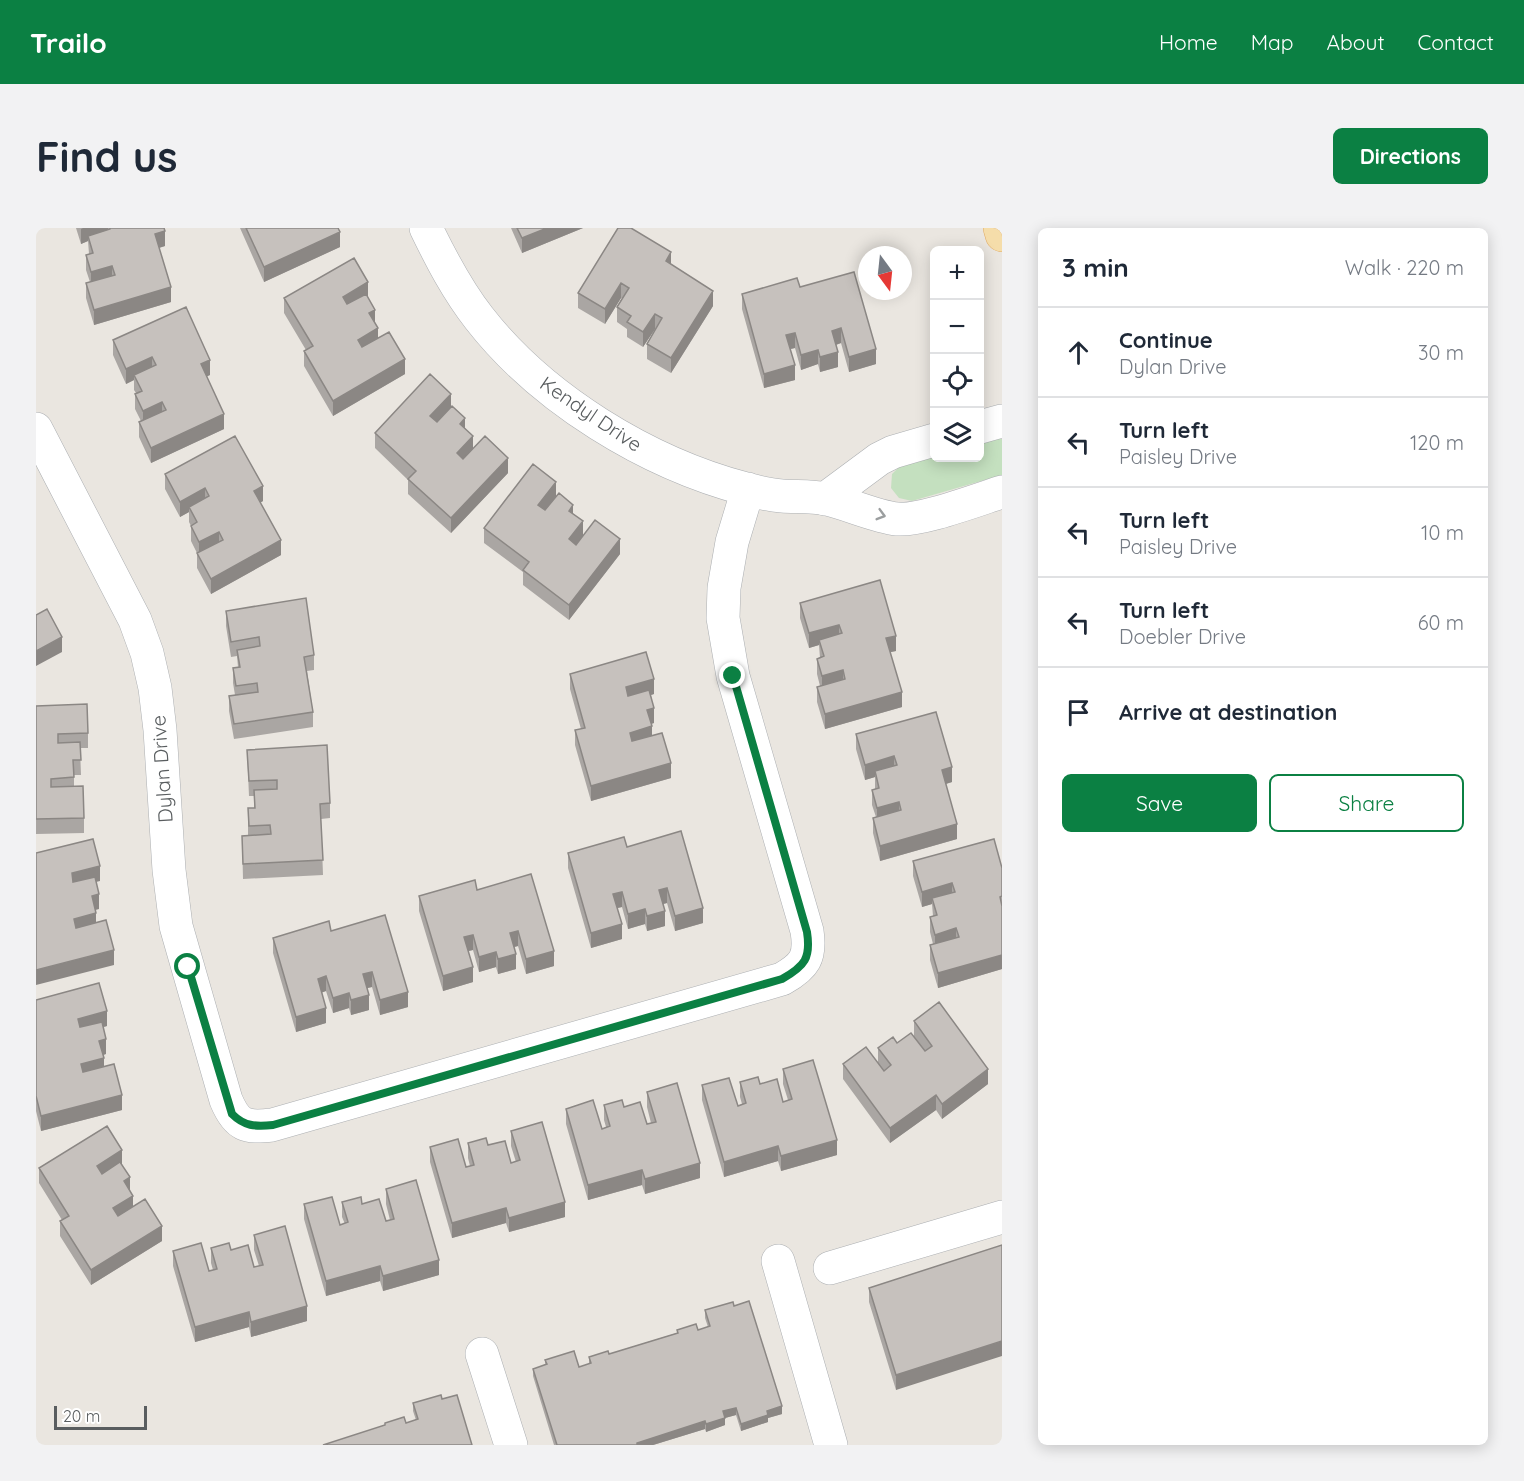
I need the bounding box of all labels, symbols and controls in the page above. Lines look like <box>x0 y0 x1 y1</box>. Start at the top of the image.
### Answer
text: Trailo <box>30 25 107 60</box>
text: Home <box>1159 29 1218 55</box>
text: Map <box>1251 29 1294 55</box>
text: About <box>1327 29 1385 55</box>
text: Contact <box>1418 29 1494 55</box>
button: Directions <box>1333 128 1488 184</box>
text: Find us <box>36 130 178 183</box>
north arrow <box>858 246 912 300</box>
map controls <box>930 246 984 462</box>
button: + <box>930 246 984 300</box>
text: 3 min <box>1062 251 1129 284</box>
text: Walk · 220 m <box>1345 255 1464 280</box>
button: − <box>930 300 984 354</box>
text: Continue <box>1119 326 1213 354</box>
icon: ahead <box>1062 336 1095 369</box>
text: 30 m <box>1418 340 1464 365</box>
button: locate <box>930 354 984 408</box>
text: Dylan Drive <box>1119 354 1227 379</box>
street label: Kendyl Drive <box>536 370 647 457</box>
button: layers <box>930 408 984 462</box>
text: Turn left <box>1119 416 1209 444</box>
icon: left <box>1062 426 1095 459</box>
text: 120 m <box>1410 430 1464 455</box>
text: Paisley Drive <box>1119 444 1237 469</box>
text: Turn left <box>1119 506 1209 534</box>
one-way arrow <box>875 508 886 520</box>
icon: left <box>1062 516 1095 549</box>
text: 10 m <box>1421 520 1464 545</box>
text: Paisley Drive <box>1119 534 1237 559</box>
text: Turn left <box>1119 596 1209 624</box>
icon: left <box>1062 606 1095 639</box>
text: 60 m <box>1418 610 1464 635</box>
text: Doebler Drive <box>1119 624 1246 649</box>
route end <box>719 662 745 688</box>
icon: arrive <box>1062 696 1095 729</box>
text: Arrive at destination <box>1119 698 1337 726</box>
street label: Dylan Drive <box>145 714 178 824</box>
button: Save <box>1062 774 1257 832</box>
button: Share <box>1269 774 1464 832</box>
route start <box>174 953 200 979</box>
scale bar <box>54 1403 147 1430</box>
text: 20 m <box>63 1406 100 1426</box>

